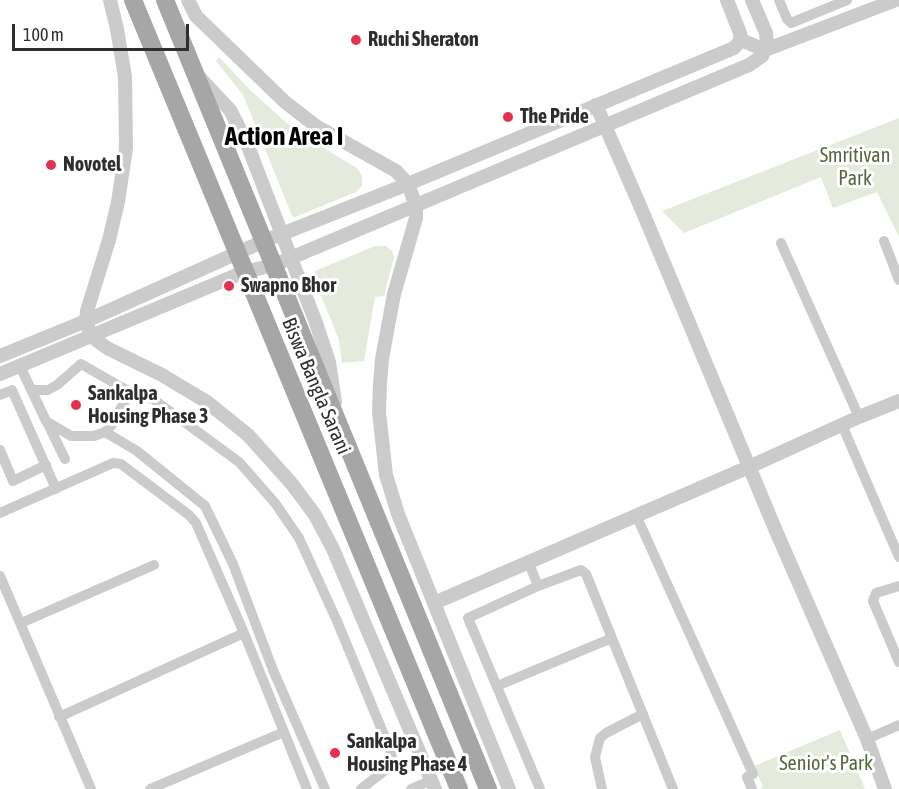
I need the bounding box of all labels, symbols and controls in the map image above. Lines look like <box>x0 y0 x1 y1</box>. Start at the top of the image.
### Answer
scale bar <box>15 12 192 50</box>
text: 100 m <box>23 24 64 45</box>
place label: Ruchi Sheraton <box>368 28 479 52</box>
marker: Ruchi Sheraton <box>349 33 363 47</box>
place label: The Pride <box>520 105 589 129</box>
marker: The Pride <box>501 110 515 124</box>
district label: Action Area I <box>225 121 343 153</box>
park label: Smritivan Park <box>820 144 890 191</box>
place label: Novotel <box>63 153 121 177</box>
marker: Novotel <box>44 158 58 172</box>
place label: Swapno Bhor <box>241 274 336 298</box>
marker: Swapno Bhor <box>222 279 236 293</box>
street label: Biswa Bangla Sarani <box>276 314 356 458</box>
place label: Sankalpa Housing Phase 3 <box>88 382 208 429</box>
marker: Sankalpa Housing Phase 3 <box>69 398 83 412</box>
place label: Sankalpa Housing Phase 4 <box>347 730 467 777</box>
marker: Sankalpa Housing Phase 4 <box>328 746 342 760</box>
park label: Senior's Park <box>779 752 873 776</box>

